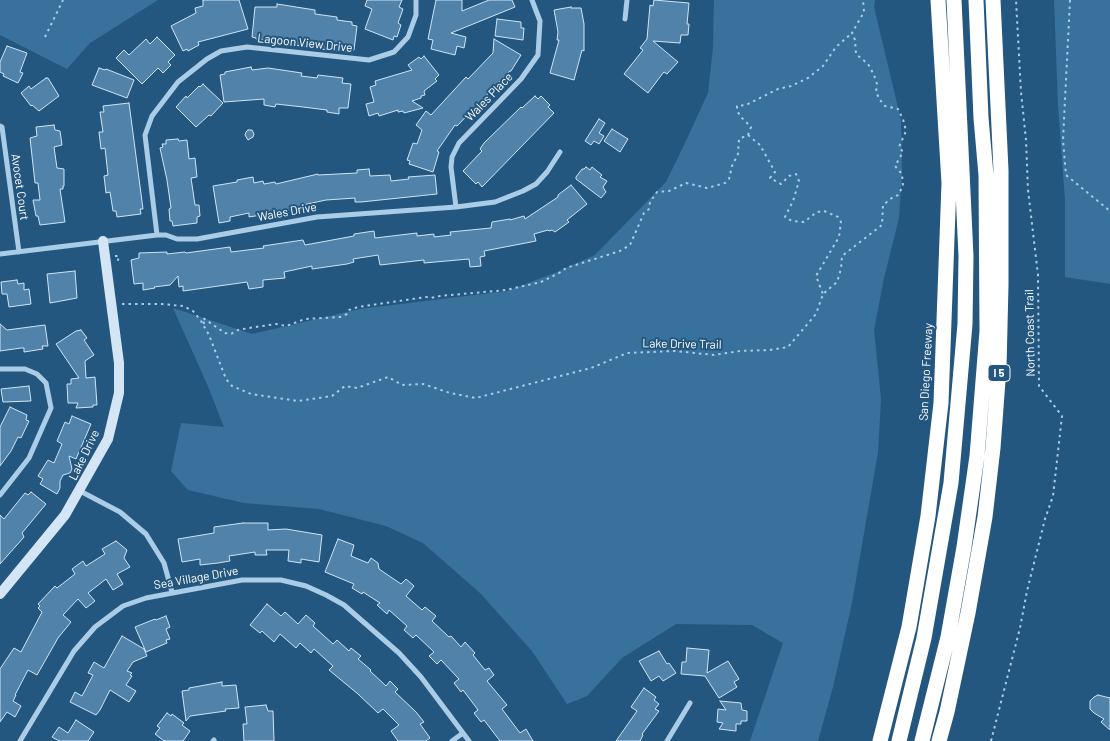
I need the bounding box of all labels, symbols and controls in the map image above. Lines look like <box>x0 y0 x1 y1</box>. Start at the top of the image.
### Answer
street label: Lagoon View Drive <box>257 31 353 55</box>
street label: Wales Place <box>462 70 516 124</box>
street label: Avocet Court <box>8 153 32 221</box>
street label: Wales Drive <box>256 200 318 224</box>
street label: North Coast Trail <box>1022 289 1038 377</box>
street label: San Diego Freeway <box>916 323 936 421</box>
street label: Lake Drive Trail <box>642 336 722 352</box>
road number: I 5 <box>988 364 1010 382</box>
street label: Lake Drive <box>66 427 102 483</box>
street label: Sea Village Drive <box>153 563 239 593</box>

